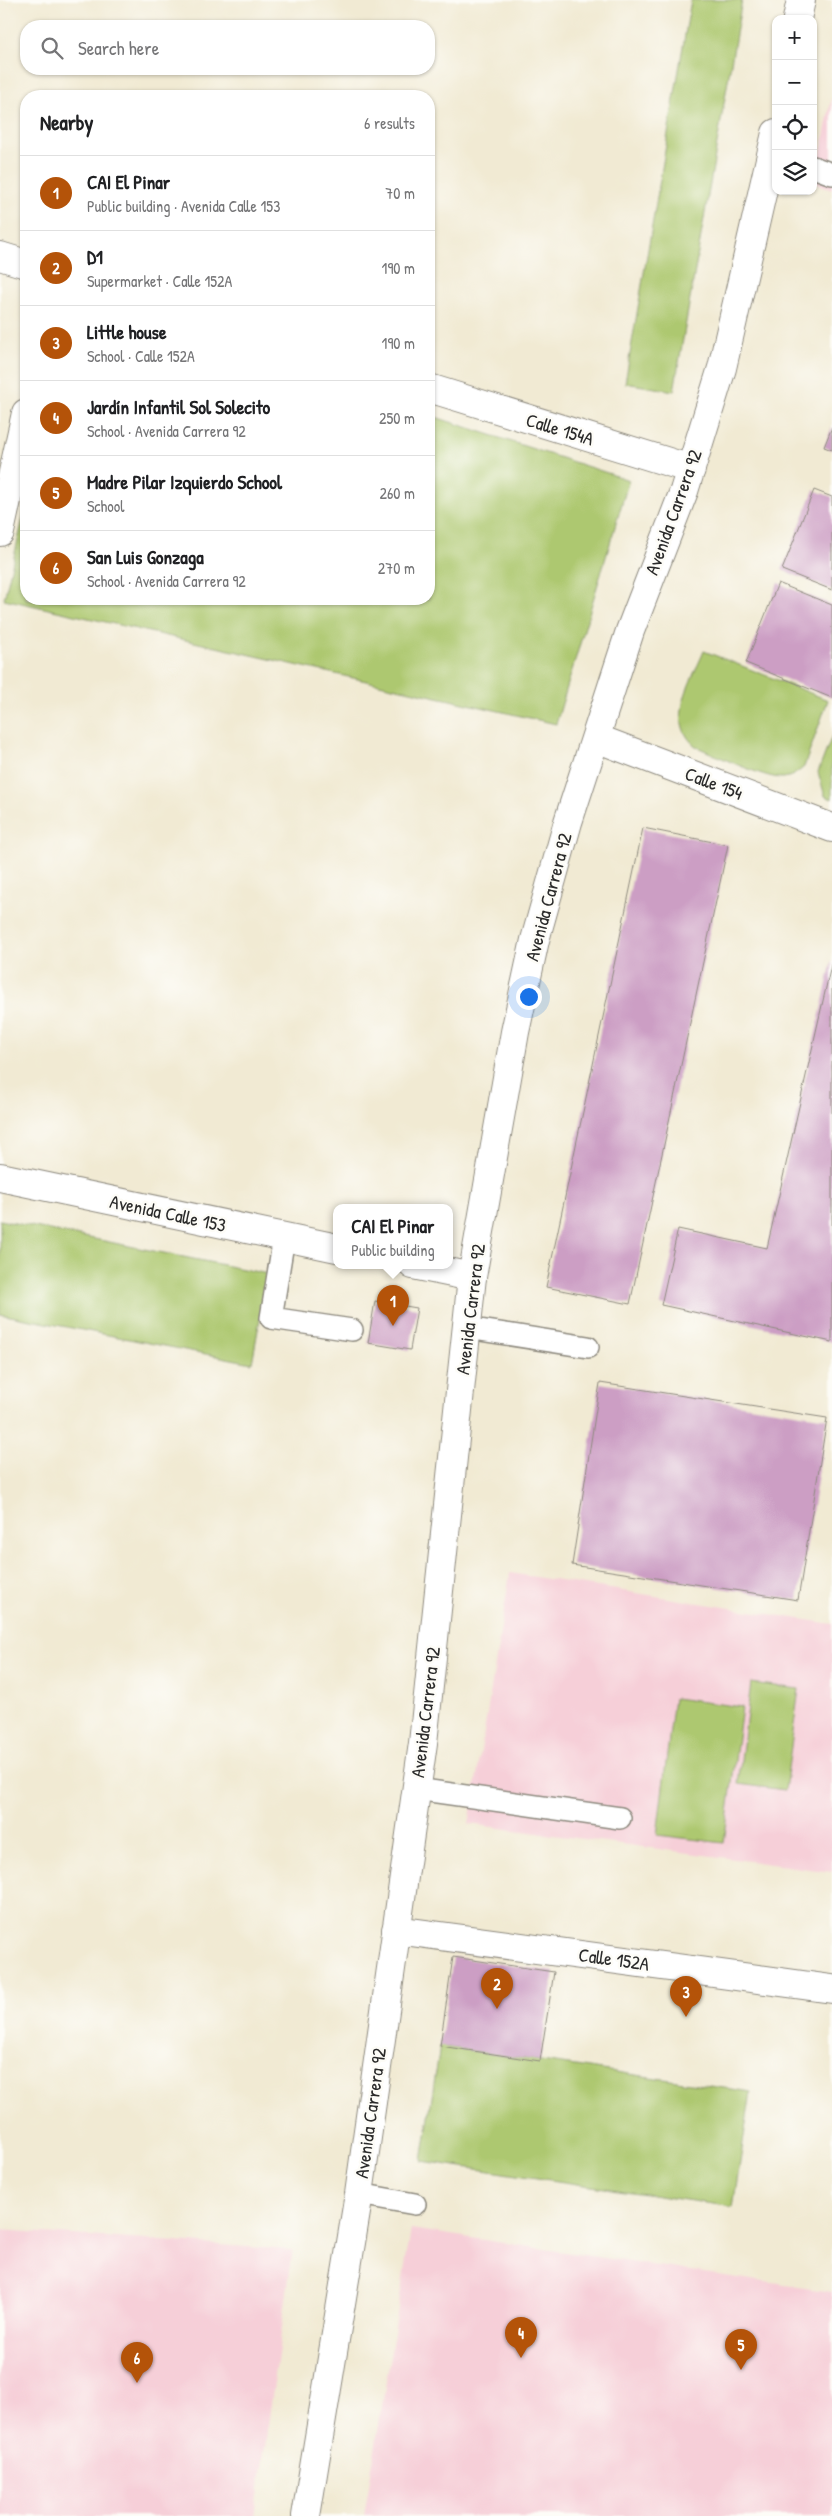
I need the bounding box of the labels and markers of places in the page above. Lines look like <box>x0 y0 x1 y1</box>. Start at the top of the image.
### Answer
pin: 1 <box>377 1285 409 1326</box>
pin: 2 <box>481 1968 513 2009</box>
pin: 3 <box>670 1976 702 2017</box>
pin: 4 <box>505 2317 537 2358</box>
pin: 5 <box>725 2329 757 2370</box>
pin: 6 <box>121 2342 153 2383</box>

